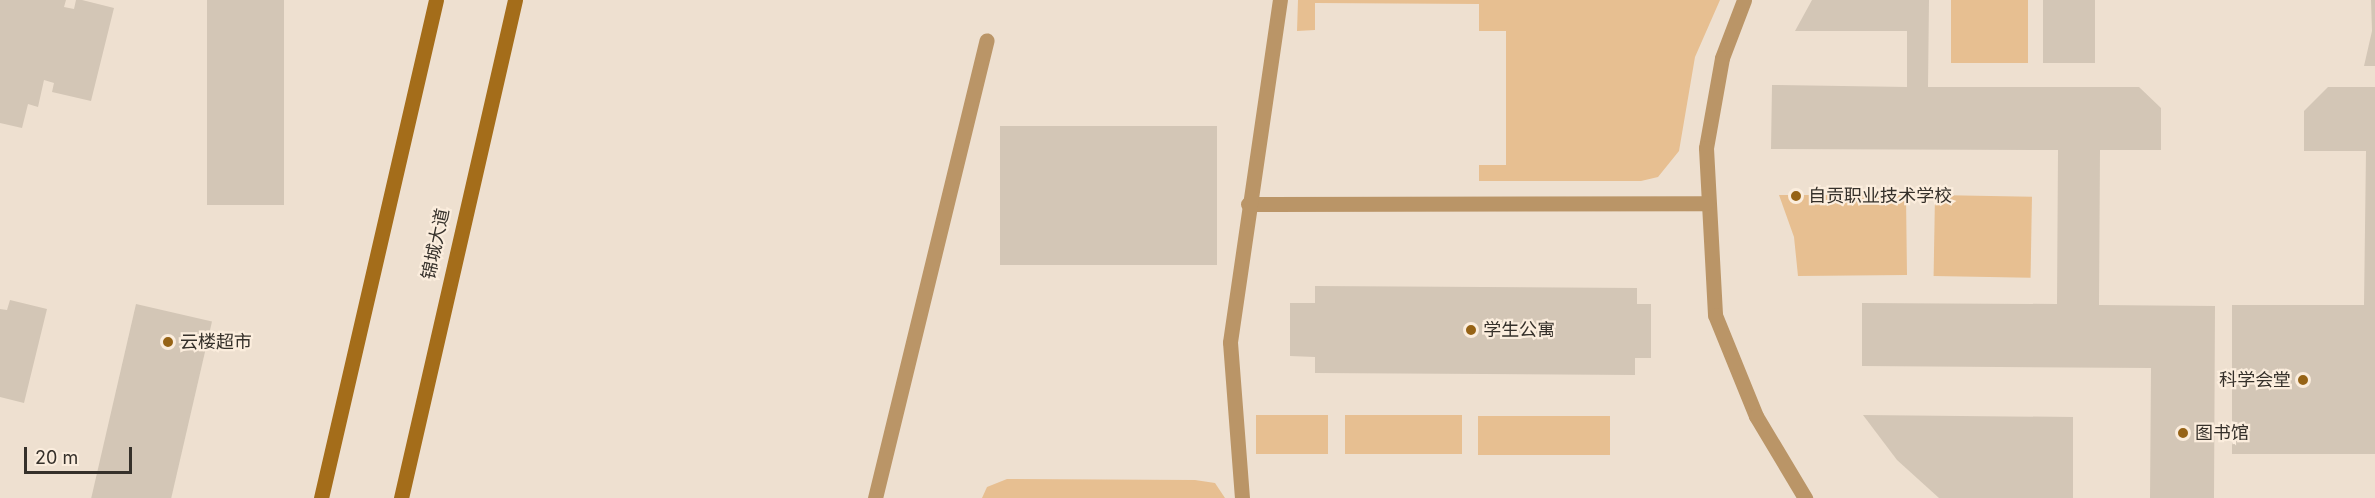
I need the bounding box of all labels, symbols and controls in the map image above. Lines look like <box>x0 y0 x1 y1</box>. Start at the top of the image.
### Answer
place label: 自贡职业技术学校 <box>1808 185 1952 207</box>
marker: 自贡职业技术学校 <box>1789 189 1803 203</box>
street label: 锦城大道 <box>418 207 454 281</box>
place label: 学生公寓 <box>1483 319 1555 341</box>
marker: 学生公寓 <box>1464 323 1478 337</box>
place label: 云楼超市 <box>180 331 252 353</box>
marker: 云楼超市 <box>161 335 175 349</box>
place label: 科学会堂 <box>2219 369 2291 391</box>
marker: 科学会堂 <box>2296 373 2310 387</box>
place label: 图书馆 <box>2195 422 2249 444</box>
marker: 图书馆 <box>2176 426 2190 440</box>
scale bar <box>27 435 135 473</box>
text: 20 m <box>35 447 78 468</box>

